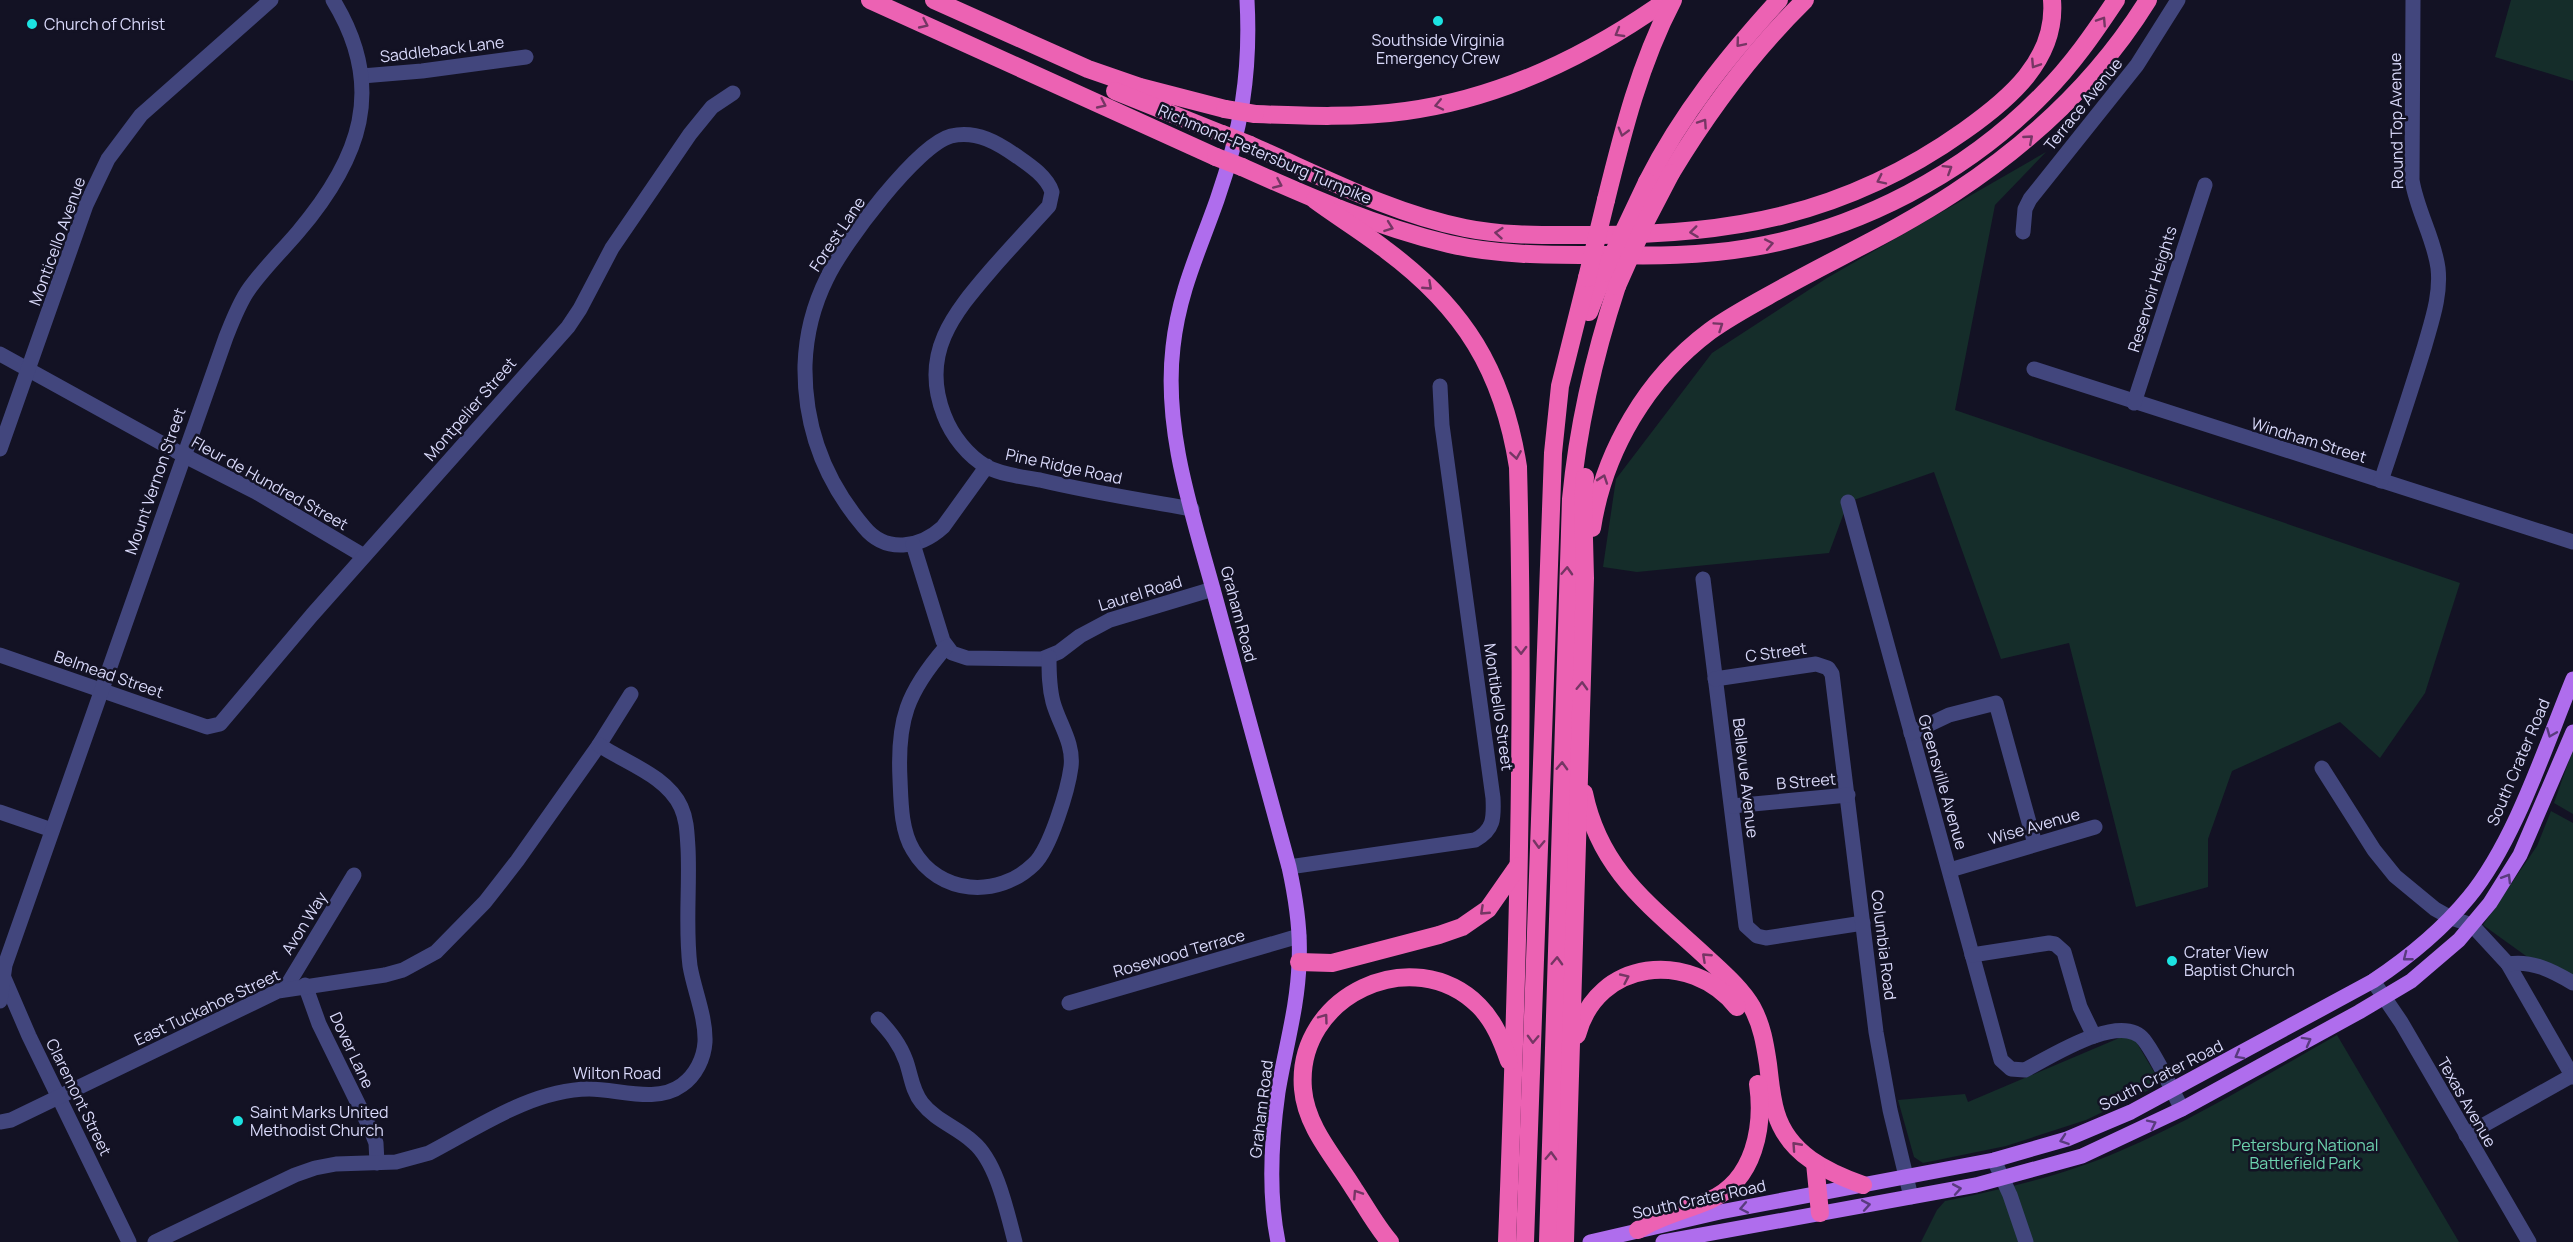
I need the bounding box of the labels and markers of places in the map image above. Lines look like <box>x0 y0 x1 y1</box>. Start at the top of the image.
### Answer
place label: Church of Christ <box>44 13 165 35</box>
marker: Southside Virginia Emergency Crew <box>1431 14 1445 28</box>
marker: Church of Christ <box>25 17 39 31</box>
place label: Southside Virginia Emergency Crew <box>1372 29 1504 69</box>
place label: Crater View Baptist Church <box>2184 941 2295 981</box>
marker: Crater View Baptist Church <box>2165 954 2179 968</box>
place label: Saint Marks United Methodist Church <box>250 1101 388 1141</box>
marker: Saint Marks United Methodist Church <box>231 1114 245 1128</box>

